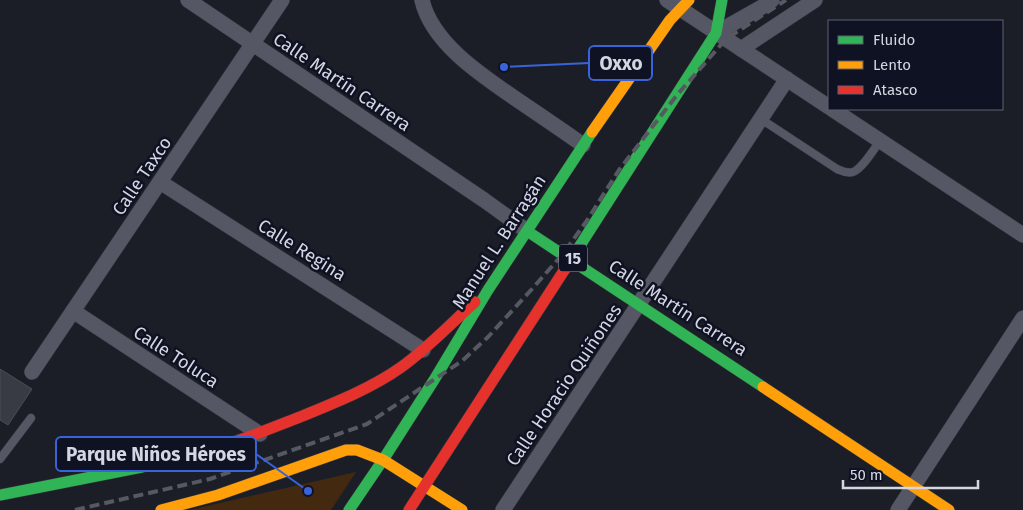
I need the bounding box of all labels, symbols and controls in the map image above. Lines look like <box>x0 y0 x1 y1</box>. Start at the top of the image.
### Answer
legend <box>828 20 1003 110</box>
street label: Calle Martín Carrera <box>269 28 415 136</box>
text: Fluido <box>873 31 915 49</box>
callout: Oxxo <box>589 46 652 80</box>
text: Oxxo <box>599 52 643 75</box>
text: Lento <box>873 56 911 74</box>
text: Atasco <box>873 81 918 99</box>
street label: Calle Taxco <box>108 133 176 219</box>
street label: Manuel L. Barragán <box>447 171 551 313</box>
street label: Calle Regina <box>254 214 350 286</box>
road number: 15 <box>559 244 587 272</box>
street label: Calle Martín Carrera <box>604 255 752 361</box>
street label: Calle Horacio Quiñones <box>502 300 626 470</box>
street label: Calle Toluca <box>129 321 223 393</box>
callout: Parque Niños Héroes <box>56 437 256 471</box>
text: Parque Niños Héroes <box>66 443 246 466</box>
scale bar <box>843 458 978 490</box>
text: 50 m <box>850 466 883 484</box>

